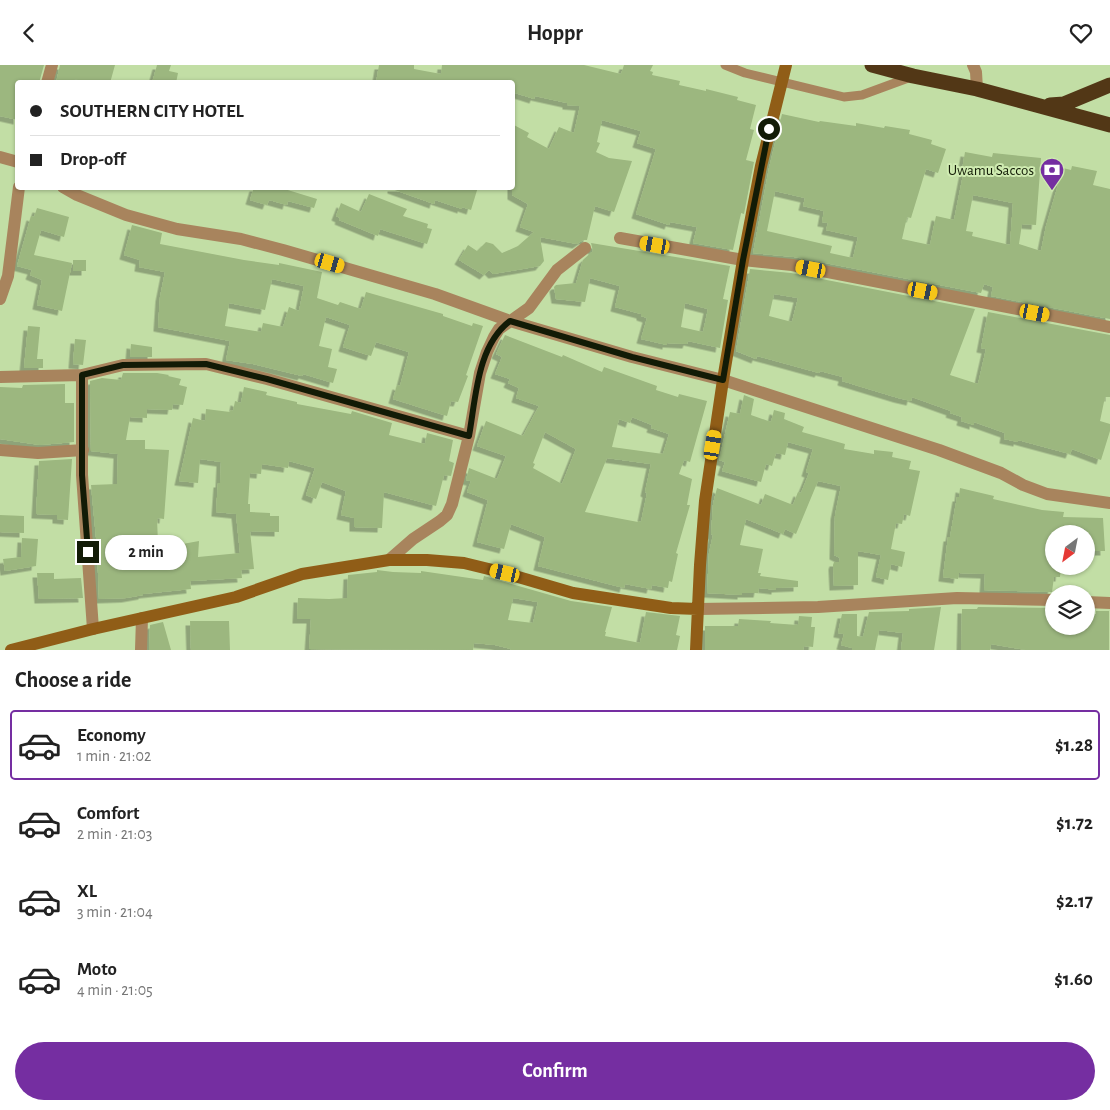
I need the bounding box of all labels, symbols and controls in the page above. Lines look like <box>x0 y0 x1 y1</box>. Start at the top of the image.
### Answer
icon: back <box>15 19 43 47</box>
icon: heart <box>1067 19 1095 47</box>
text: Hoppr <box>527 22 583 44</box>
text: SOUTHERN CITY HOTEL <box>60 102 244 121</box>
route start <box>758 118 780 140</box>
text: Drop-off <box>60 150 125 169</box>
bank icon: Uwamu Saccos <box>1039 157 1065 191</box>
place label: Uwamu Saccos <box>948 163 1034 178</box>
car <box>638 235 671 255</box>
car <box>313 252 346 274</box>
car <box>794 259 827 279</box>
car <box>906 281 939 301</box>
car <box>1018 303 1051 323</box>
car <box>703 429 722 461</box>
north arrow <box>1045 525 1095 575</box>
map controls <box>1045 525 1095 635</box>
callout: 2 min <box>106 535 188 569</box>
route end <box>77 541 99 563</box>
text: 2 min <box>128 544 164 560</box>
car <box>488 562 521 584</box>
button: layers <box>1045 585 1095 635</box>
text: Choose a ride <box>15 669 131 691</box>
icon: car <box>17 723 62 768</box>
text: Economy <box>77 726 146 745</box>
text: $1.28 <box>1055 736 1093 755</box>
text: 1 min · 21:02 <box>77 748 151 764</box>
icon: car <box>17 801 62 846</box>
text: Comfort <box>77 804 139 823</box>
text: $1.72 <box>1056 814 1093 833</box>
text: 2 min · 21:03 <box>77 826 152 842</box>
icon: car <box>17 879 62 924</box>
text: XL <box>77 882 97 901</box>
text: $2.17 <box>1056 892 1093 911</box>
text: 3 min · 21:04 <box>77 904 153 920</box>
icon: car <box>17 957 62 1002</box>
text: Moto <box>77 960 117 979</box>
text: $1.60 <box>1054 970 1093 989</box>
text: 4 min · 21:05 <box>77 982 153 998</box>
button: Confirm <box>15 1042 1095 1100</box>

